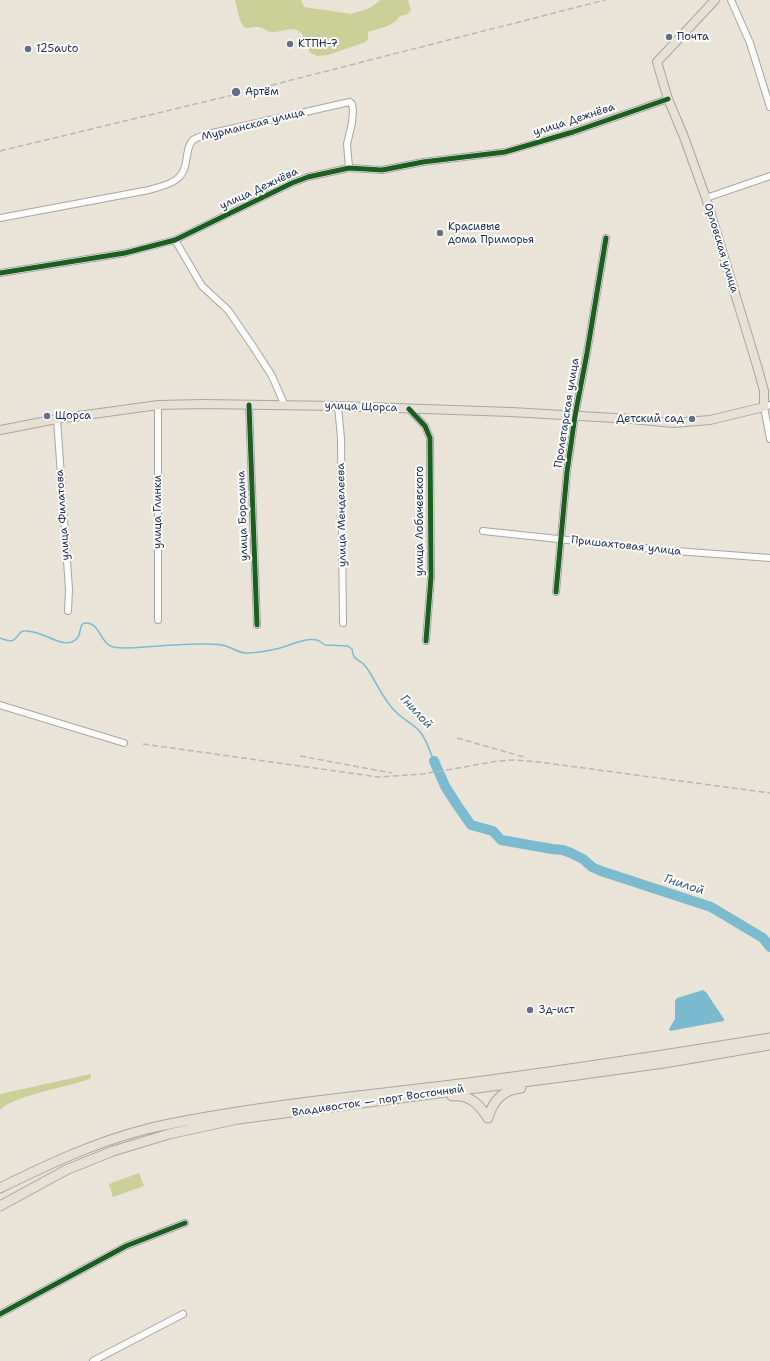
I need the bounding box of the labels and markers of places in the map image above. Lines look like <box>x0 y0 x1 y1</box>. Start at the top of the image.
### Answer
place label: Почта <box>677 30 709 44</box>
marker: Почта <box>664 32 674 42</box>
place label: КТПН-7 <box>298 37 338 51</box>
marker: КТПН-7 <box>285 39 295 49</box>
place label: 125auto <box>36 42 78 56</box>
marker: 125auto <box>23 44 33 54</box>
place label: Артём <box>245 85 279 99</box>
marker: Артём <box>230 86 242 98</box>
place label: Красивые дома Приморья <box>448 220 534 246</box>
marker: Красивые дома Приморья <box>435 228 445 238</box>
place label: Щорса <box>55 409 91 423</box>
marker: Щорса <box>42 411 52 421</box>
place label: Детский сад <box>616 412 684 426</box>
marker: Детский сад <box>687 414 697 424</box>
place label: 3д-ист <box>538 1003 575 1017</box>
marker: 3д-ист <box>525 1005 535 1015</box>

